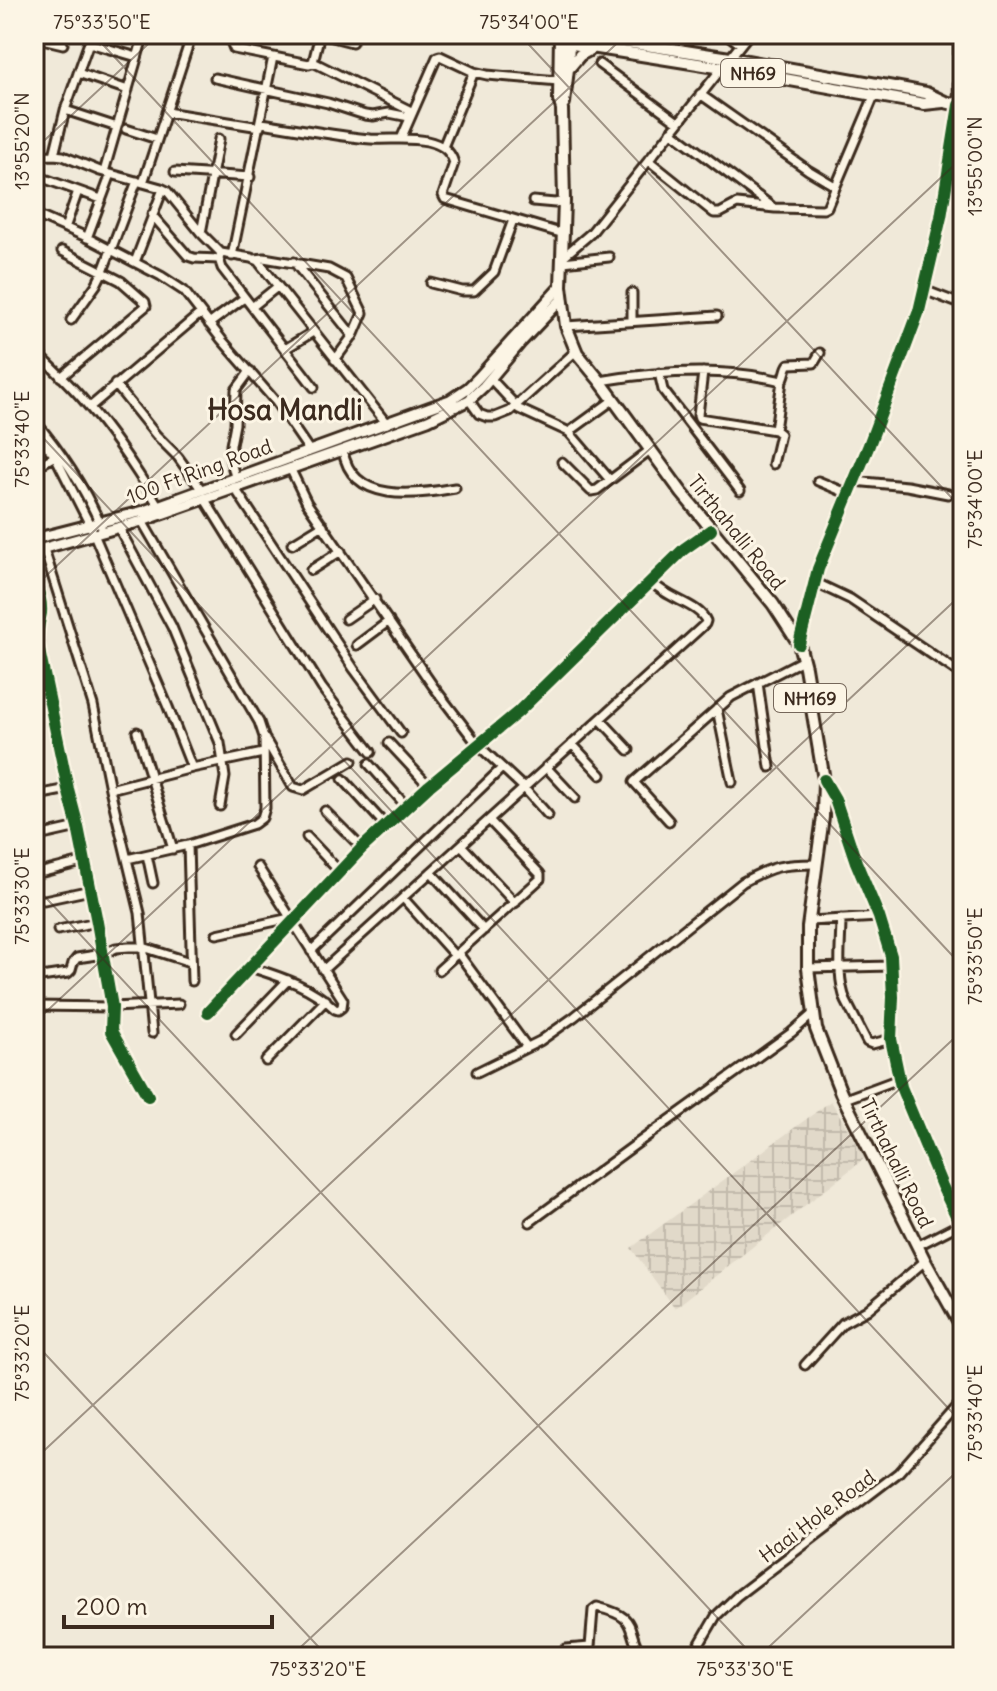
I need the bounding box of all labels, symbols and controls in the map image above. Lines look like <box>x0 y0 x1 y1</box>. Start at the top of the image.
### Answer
text: 75°33'50"E <box>53 9 151 34</box>
text: 75°34'00"E <box>479 9 579 34</box>
road number: NH69 <box>721 59 785 87</box>
text: 13°55'20"N <box>9 92 34 190</box>
text: 13°55'00"N <box>962 116 987 216</box>
text: 75°33'40"E <box>9 390 34 488</box>
district label: Hosa Mandli <box>208 392 362 428</box>
street label: 100 Ft Ring Road <box>123 433 275 509</box>
text: 75°34'00"E <box>962 449 987 549</box>
street label: Tirthahalli Road <box>683 469 791 595</box>
road number: NH169 <box>774 684 846 712</box>
text: 75°33'30"E <box>9 847 34 945</box>
text: 75°33'50"E <box>962 907 987 1005</box>
street label: Tirthahalli Road <box>855 1094 939 1232</box>
text: 75°33'20"E <box>9 1304 34 1402</box>
text: 75°33'40"E <box>962 1364 987 1462</box>
street label: Haai Hole Road <box>754 1464 880 1568</box>
scale bar <box>64 1579 272 1629</box>
text: 200 m <box>76 1591 148 1621</box>
text: 75°33'20"E <box>269 1656 367 1681</box>
text: 75°33'30"E <box>696 1656 794 1681</box>

